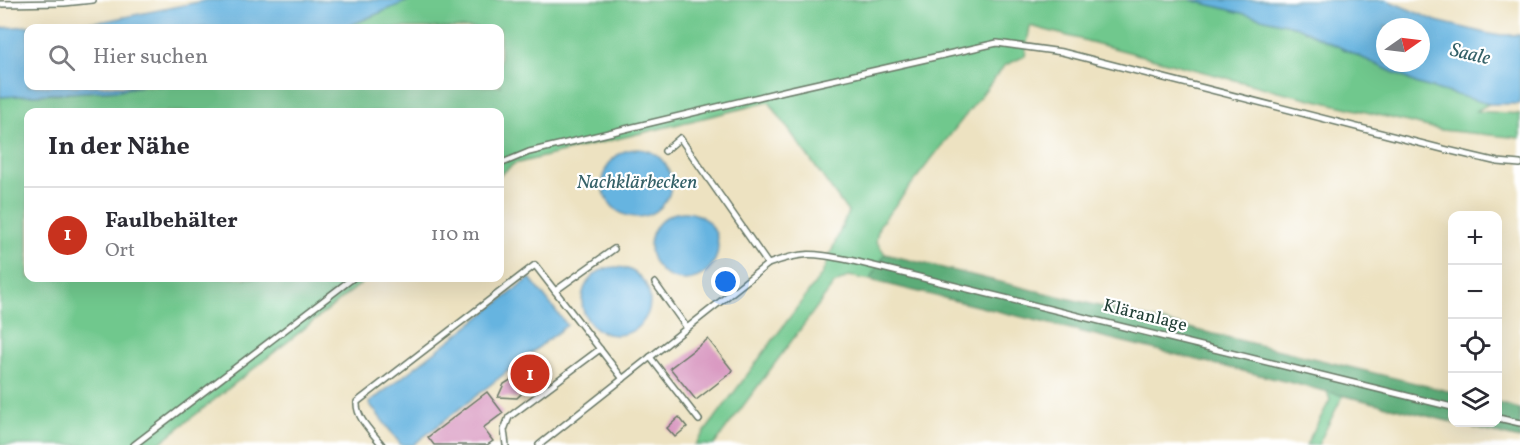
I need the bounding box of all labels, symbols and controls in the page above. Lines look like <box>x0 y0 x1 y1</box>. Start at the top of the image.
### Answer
north arrow <box>1376 18 1430 72</box>
search box <box>24 24 504 90</box>
water label: Saale <box>1447 37 1494 73</box>
icon: search <box>45 41 78 74</box>
text: Hier suchen <box>93 42 208 73</box>
text: In der Nähe <box>48 129 190 165</box>
water label: Nachklärbecken <box>577 169 697 197</box>
text: Faulbehälter <box>105 206 238 237</box>
map controls <box>1448 211 1502 427</box>
button: + <box>1448 211 1502 265</box>
text: 1 <box>63 221 72 249</box>
text: 110 m <box>431 221 480 249</box>
text: Ort <box>105 237 135 265</box>
button: − <box>1448 265 1502 319</box>
your location <box>711 267 740 296</box>
street label: Kläranlage <box>1100 293 1190 339</box>
button: locate <box>1448 319 1502 373</box>
pin: 1 <box>510 352 550 397</box>
button: layers <box>1448 373 1502 427</box>

